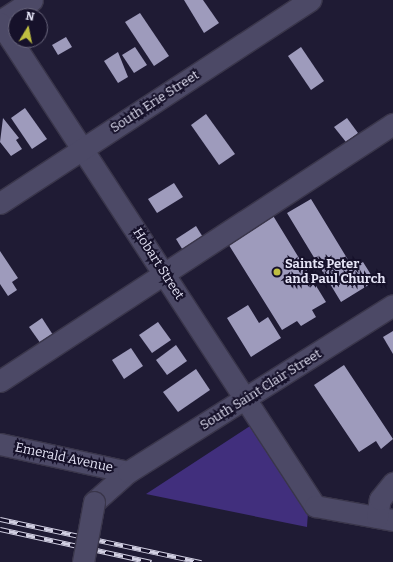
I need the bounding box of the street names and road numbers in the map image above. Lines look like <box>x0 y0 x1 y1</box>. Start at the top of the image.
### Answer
street label: South Erie Street <box>108 68 202 136</box>
street label: Hobart Street <box>129 225 187 303</box>
street label: South Saint Clair Street <box>197 346 325 434</box>
street label: Emerald Avenue <box>14 440 114 476</box>

